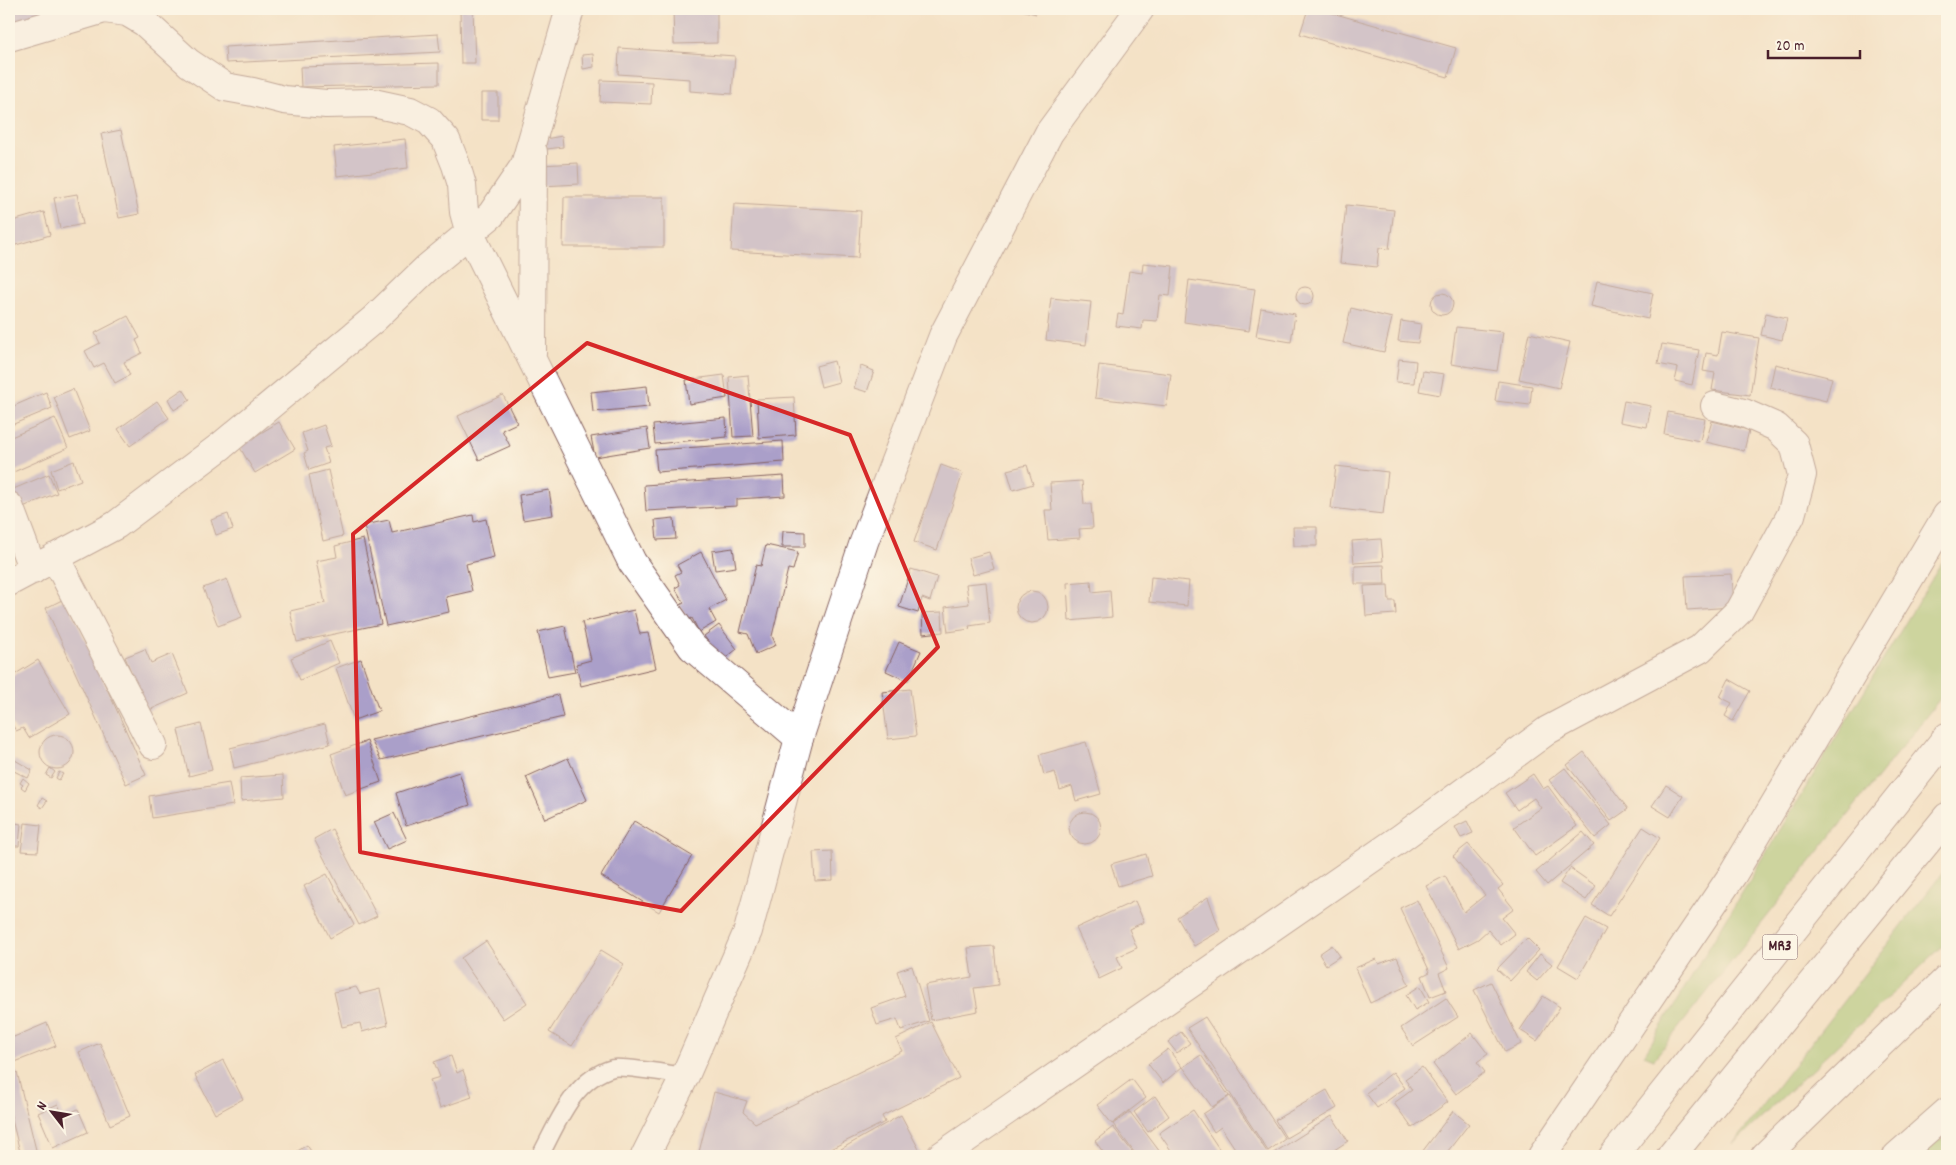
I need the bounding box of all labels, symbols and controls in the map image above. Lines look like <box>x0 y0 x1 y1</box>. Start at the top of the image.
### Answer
scale bar <box>1768 28 1861 60</box>
text: 20 m <box>1776 36 1804 58</box>
road number: MR3 <box>1762 934 1798 960</box>
north arrow <box>28 1088 78 1138</box>
text: N <box>32 1098 53 1114</box>

